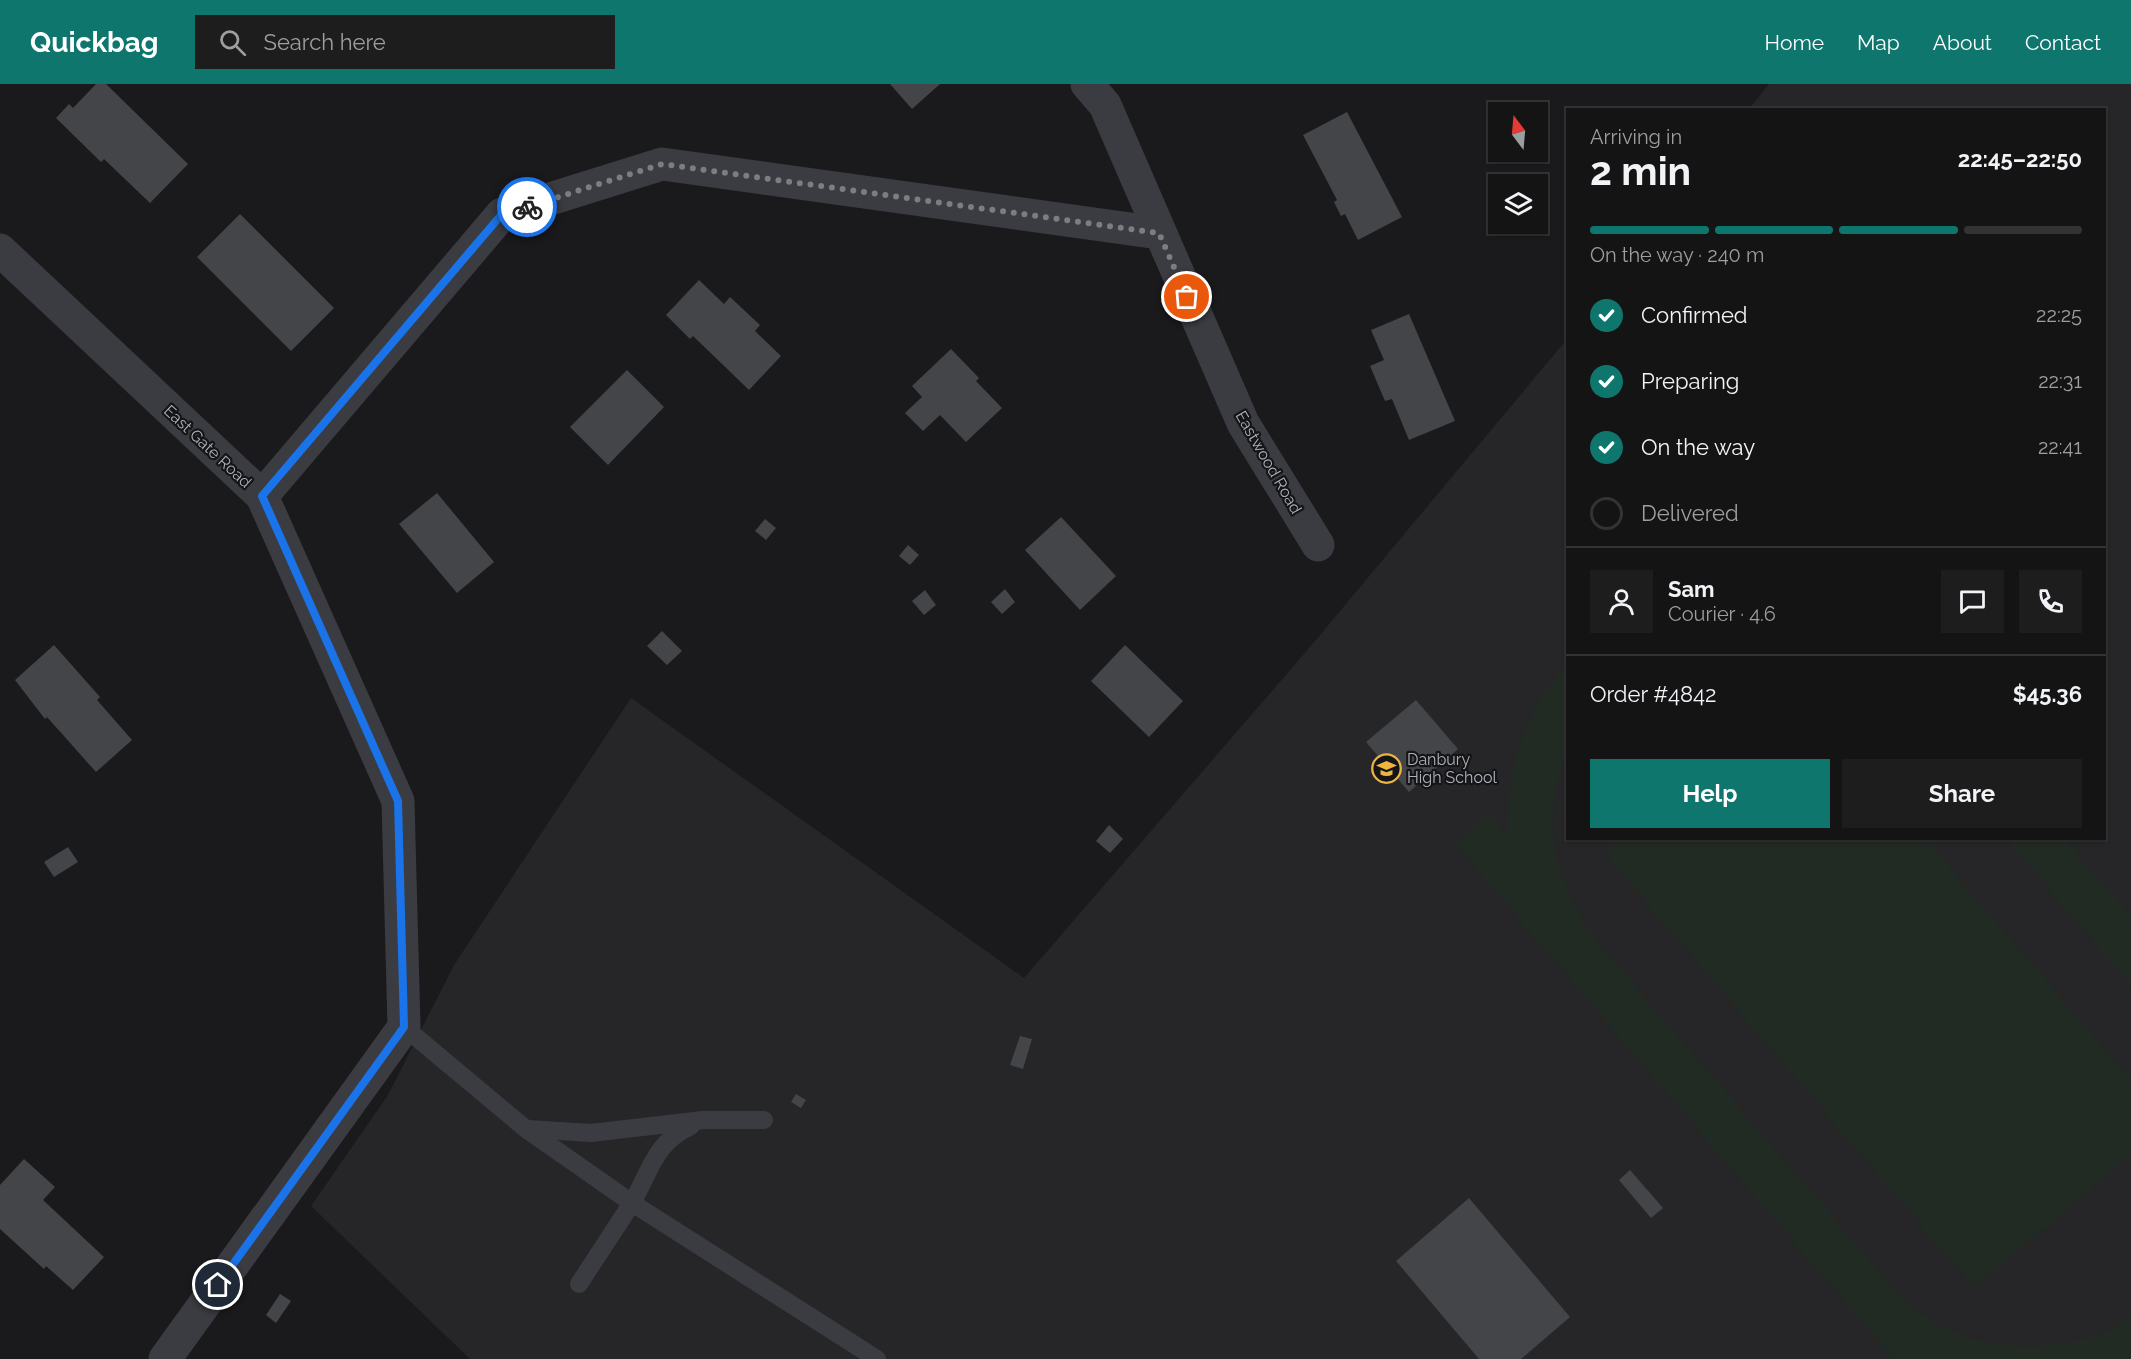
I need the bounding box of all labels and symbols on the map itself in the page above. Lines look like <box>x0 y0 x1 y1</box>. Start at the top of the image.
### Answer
north arrow <box>1488 102 1548 162</box>
courier <box>497 177 557 237</box>
pin <box>1161 271 1212 322</box>
street label: East Gate Road <box>160 401 255 492</box>
street label: Eastwood Road <box>1231 407 1306 517</box>
place label: Danbury High School <box>1407 750 1497 787</box>
school or university icon: Danbury High School <box>1370 752 1402 784</box>
pin <box>192 1259 243 1310</box>

